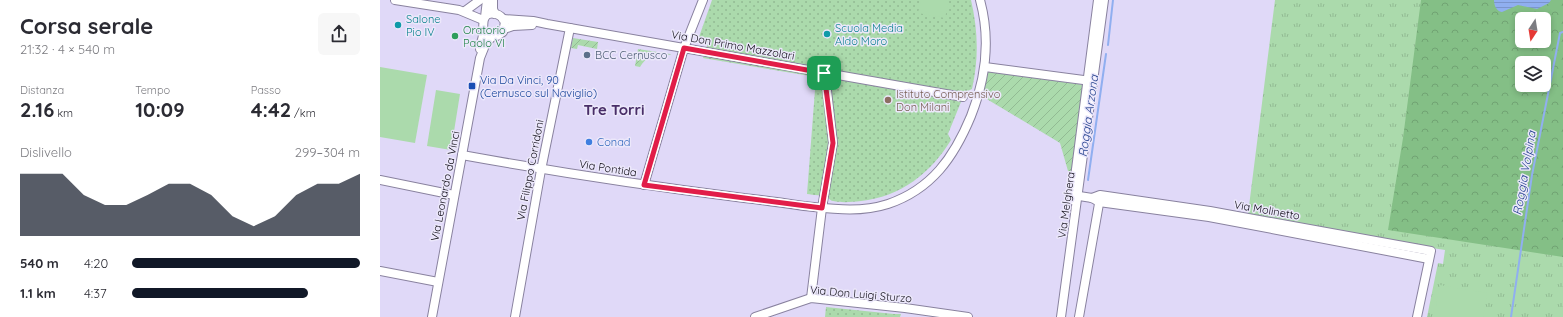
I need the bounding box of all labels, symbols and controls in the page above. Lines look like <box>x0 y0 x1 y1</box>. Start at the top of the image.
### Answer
text: Corsa serale <box>20 12 153 40</box>
place label: Salone Pio IV <box>406 12 441 39</box>
north arrow <box>1515 12 1551 48</box>
map controls <box>1515 12 1551 92</box>
button: share <box>318 13 360 55</box>
marker: Salone Pio IV <box>393 20 403 30</box>
place label: Scuola Media Aldo Moro <box>835 21 903 48</box>
place label: Oratorio Paolo VI <box>463 23 506 50</box>
street label: Via Don Primo Mazzolari <box>670 27 796 63</box>
marker: Scuola Media Aldo Moro <box>822 29 832 39</box>
marker: Oratorio Paolo VI <box>450 31 460 41</box>
text: 21:32 · 4 × 540 m <box>20 41 115 57</box>
place label: BCC Cernusco <box>595 48 668 62</box>
marker: BCC Cernusco <box>582 50 592 60</box>
pin <box>807 56 841 90</box>
button: layers <box>1515 56 1551 92</box>
icon: arrive <box>813 62 835 84</box>
place label: Via Da Vinci, 90 (Cernusco sul Naviglio) <box>480 73 597 100</box>
water label: Roggia Arzona <box>1075 73 1101 158</box>
marker: Via Da Vinci, 90 (Cernusco sul Naviglio) <box>467 81 477 91</box>
text: Distanza <box>20 83 64 97</box>
text: Tempo <box>135 83 170 97</box>
text: Passo <box>251 83 281 97</box>
place label: Istituto Comprensivo Don Milani <box>896 87 1001 114</box>
marker: Istituto Comprensivo Don Milani <box>883 95 893 105</box>
text: 2.16 <box>20 97 54 122</box>
text: 10:09 <box>135 97 185 122</box>
text: 4:42 <box>251 97 291 122</box>
district label: Tre Torri <box>583 100 645 119</box>
text: km <box>54 106 73 120</box>
text: /km <box>291 106 316 120</box>
street label: Via Filippo Corridoni <box>513 118 547 222</box>
water label: Roggia Volpina <box>1509 129 1539 216</box>
street label: Via Leonardo da Vinci <box>427 130 463 242</box>
place label: Conad <box>597 135 631 149</box>
marker: Conad <box>584 137 594 147</box>
text: Dislivello <box>20 144 72 160</box>
text: 299–304 m <box>295 144 360 160</box>
street label: Via Pontida <box>578 157 638 179</box>
street label: Via Melghera <box>1054 171 1078 239</box>
street label: Via Molinetto <box>1233 197 1301 223</box>
text: 540 m <box>20 255 59 271</box>
text: 4:20 <box>84 255 108 271</box>
street label: Via Don Luigi Sturzo <box>809 283 913 305</box>
text: 1.1 km <box>20 285 56 301</box>
text: 4:37 <box>84 285 107 301</box>

